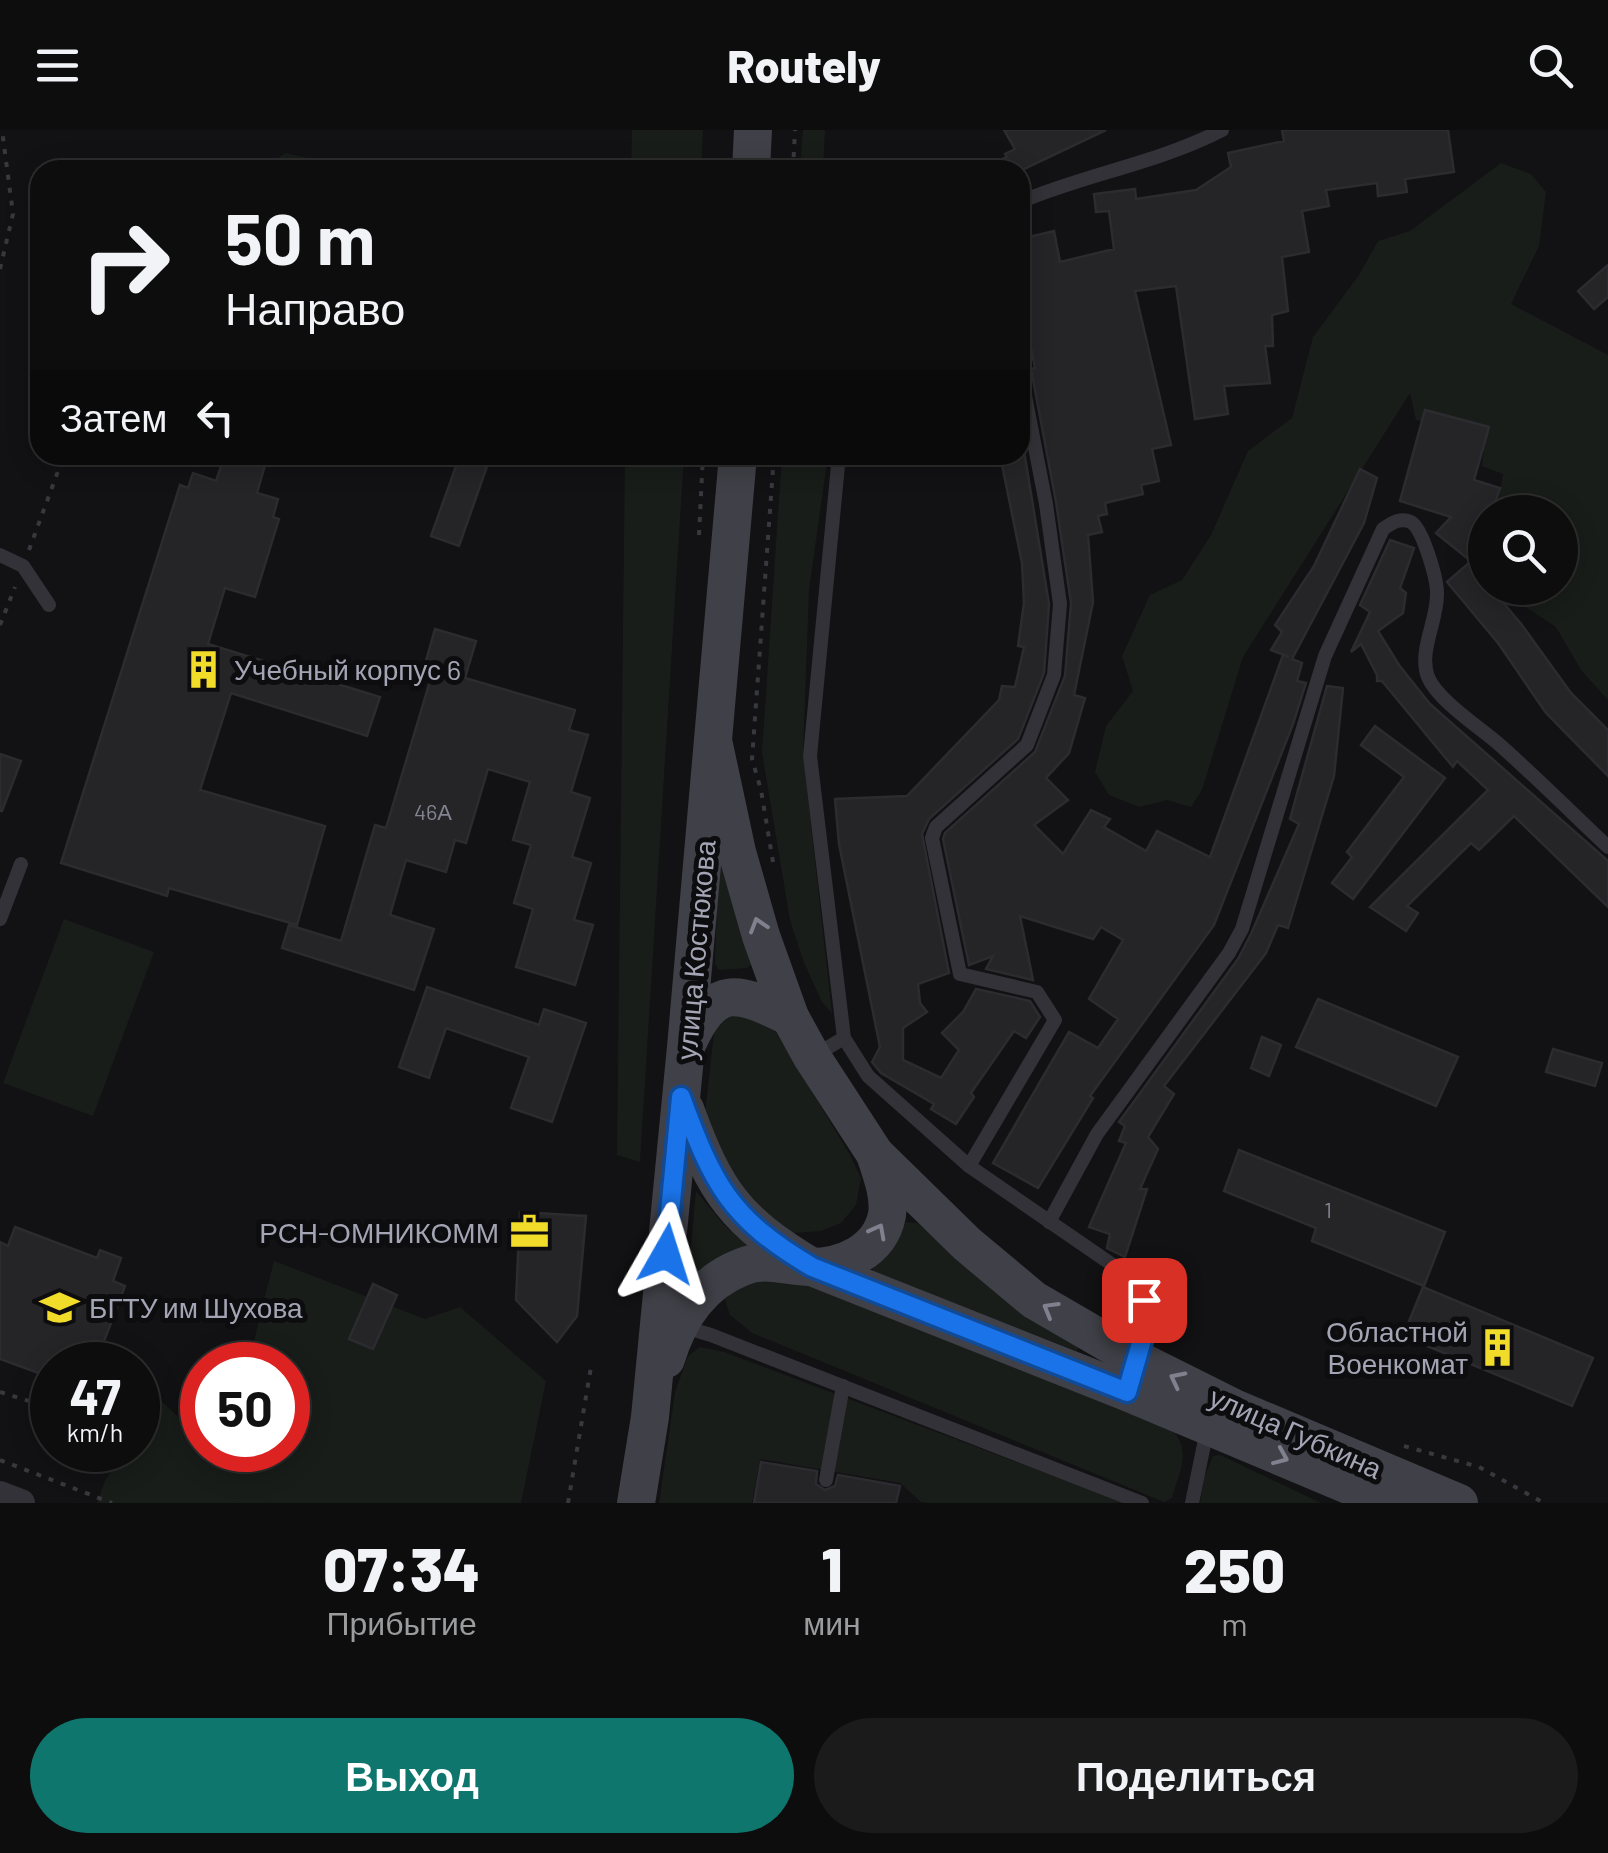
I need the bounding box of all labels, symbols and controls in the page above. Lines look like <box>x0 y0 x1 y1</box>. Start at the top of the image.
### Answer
icon: menu <box>30 38 85 93</box>
text: Routely <box>727 38 881 92</box>
icon: search <box>1523 38 1578 93</box>
text: 50 m <box>225 195 375 279</box>
icon: right <box>60 200 190 330</box>
text: Направо <box>225 280 405 334</box>
icon: left <box>188 390 243 445</box>
text: Затем <box>60 394 168 440</box>
map controls <box>1468 495 1578 605</box>
button: search <box>1468 495 1578 605</box>
building icon: Учебный корпус 6 <box>183 648 225 690</box>
place label: Учебный корпус 6 <box>234 652 461 686</box>
house number: 46А <box>414 798 452 824</box>
street label: улица Костюкова <box>668 838 722 1061</box>
one-way arrow <box>749 917 770 934</box>
house number: 1 <box>1324 1196 1332 1222</box>
position arrow <box>614 1202 718 1306</box>
office icon: РСН-ОМНИКОММ <box>508 1211 550 1253</box>
place label: РСН-ОМНИКОММ <box>259 1215 499 1249</box>
one-way arrow <box>866 1224 885 1242</box>
pin <box>1102 1258 1187 1343</box>
icon: arrive <box>1117 1273 1172 1328</box>
school or university icon: БГТУ им Шухова <box>38 1286 80 1328</box>
place label: БГТУ им Шухова <box>89 1290 303 1324</box>
one-way arrow <box>1043 1302 1061 1321</box>
place label: Областной Военкомат <box>1326 1314 1468 1380</box>
building icon: Областной Военкомат <box>1477 1326 1519 1368</box>
speed limit sign: 50 <box>180 1342 310 1472</box>
text: 47 <box>69 1365 121 1425</box>
one-way arrow <box>1170 1372 1188 1392</box>
street label: улица Губкина <box>1205 1379 1388 1485</box>
text: km/h <box>67 1417 123 1447</box>
one-way arrow <box>1271 1445 1289 1465</box>
text: 07:34 <box>323 1532 480 1604</box>
text: 1 <box>821 1532 843 1604</box>
text: 250 <box>1184 1533 1285 1605</box>
text: Прибытие <box>326 1603 477 1641</box>
text: мин <box>803 1603 861 1641</box>
text: m <box>1221 1604 1248 1642</box>
button: Выход <box>30 1718 794 1833</box>
button: Поделиться <box>814 1718 1578 1833</box>

